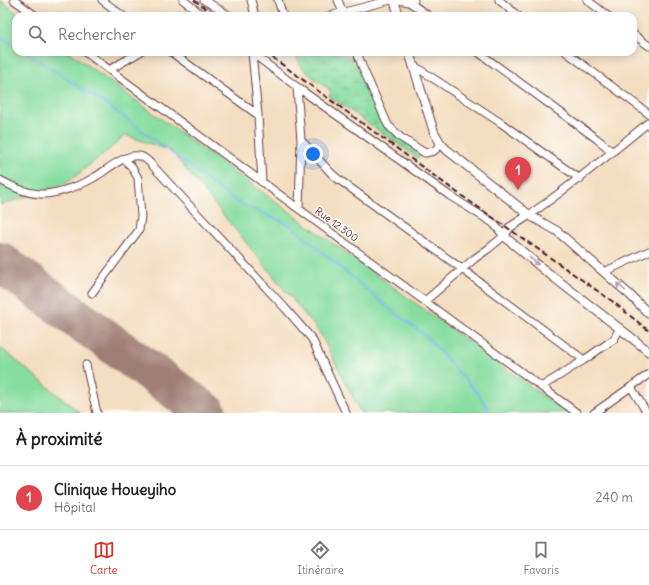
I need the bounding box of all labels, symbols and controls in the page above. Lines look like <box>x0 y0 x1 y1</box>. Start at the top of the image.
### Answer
search box <box>12 12 637 56</box>
icon: search <box>26 23 48 45</box>
text: Rechercher <box>58 25 136 44</box>
your location <box>303 144 323 164</box>
pin: 1 <box>505 157 531 190</box>
street label: Rue 12.300 <box>313 204 361 244</box>
one-way arrow <box>529 257 539 266</box>
one-way arrow <box>616 282 626 292</box>
text: À proximité <box>16 428 102 450</box>
text: Clinique Houeyiho <box>54 480 176 499</box>
text: 1 <box>26 489 32 506</box>
text: 240 m <box>596 489 633 506</box>
text: Hôpital <box>54 499 96 516</box>
tab: Carte <box>90 539 117 577</box>
tab: Itinéraire <box>297 539 344 577</box>
tab: Favoris <box>524 539 559 577</box>

